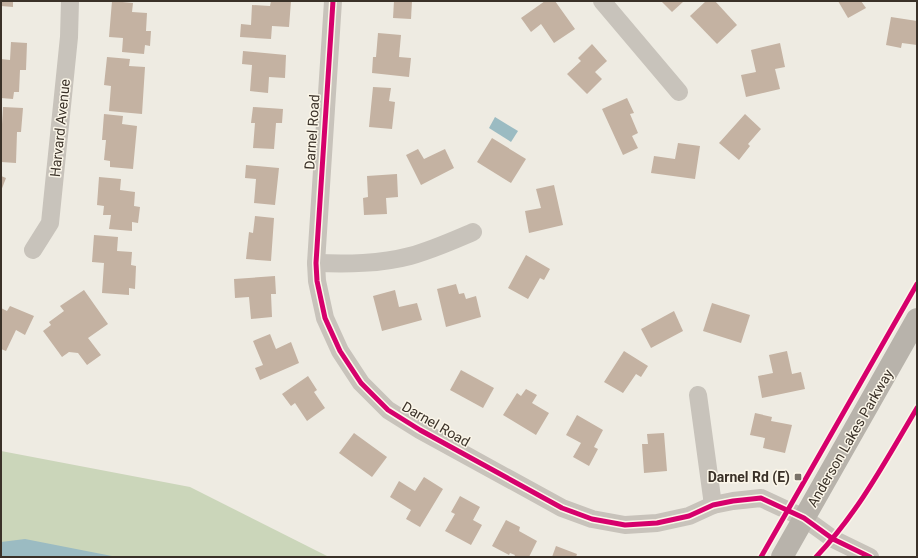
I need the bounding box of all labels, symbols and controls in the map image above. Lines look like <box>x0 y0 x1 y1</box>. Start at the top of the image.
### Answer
street label: Harvard Avenue <box>47 78 73 178</box>
street label: Darnel Road <box>301 94 323 170</box>
street label: Anderson Lakes Parkway <box>804 366 896 510</box>
street label: Darnel Road <box>399 398 473 450</box>
place label: Darnel Rd (E) <box>708 469 790 486</box>
marker: Darnel Rd (E) <box>793 472 803 482</box>

